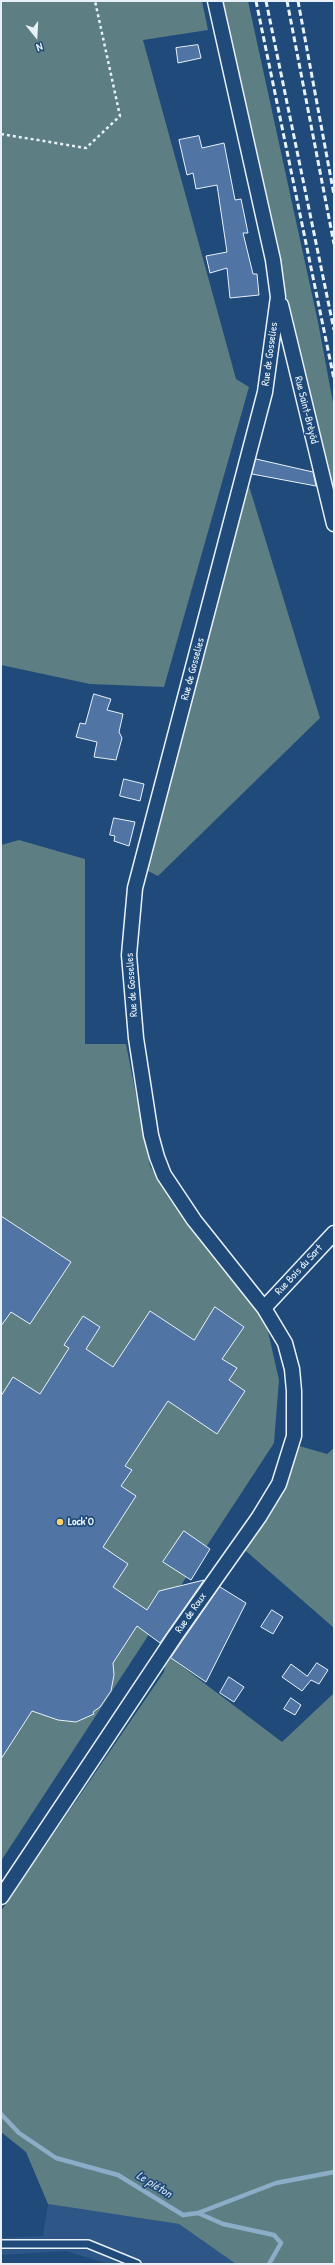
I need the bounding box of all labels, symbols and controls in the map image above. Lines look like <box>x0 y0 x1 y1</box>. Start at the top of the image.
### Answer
north arrow <box>16 16 56 56</box>
text: N <box>35 40 45 55</box>
street label: Rue de Gosselies <box>259 321 281 387</box>
street label: Rue Saint-Brèyôd <box>291 375 321 445</box>
street label: Rue de Gosselies <box>178 636 208 702</box>
street label: Rue de Gosselies <box>123 953 141 1017</box>
street label: Rue Bois du Sart <box>272 1242 326 1298</box>
place label: Lock’O <box>68 1515 94 1529</box>
marker: Lock’O <box>55 1517 65 1527</box>
street label: Rue de Roux <box>172 1590 210 1636</box>
water label: Le piéton <box>134 2169 174 2201</box>

